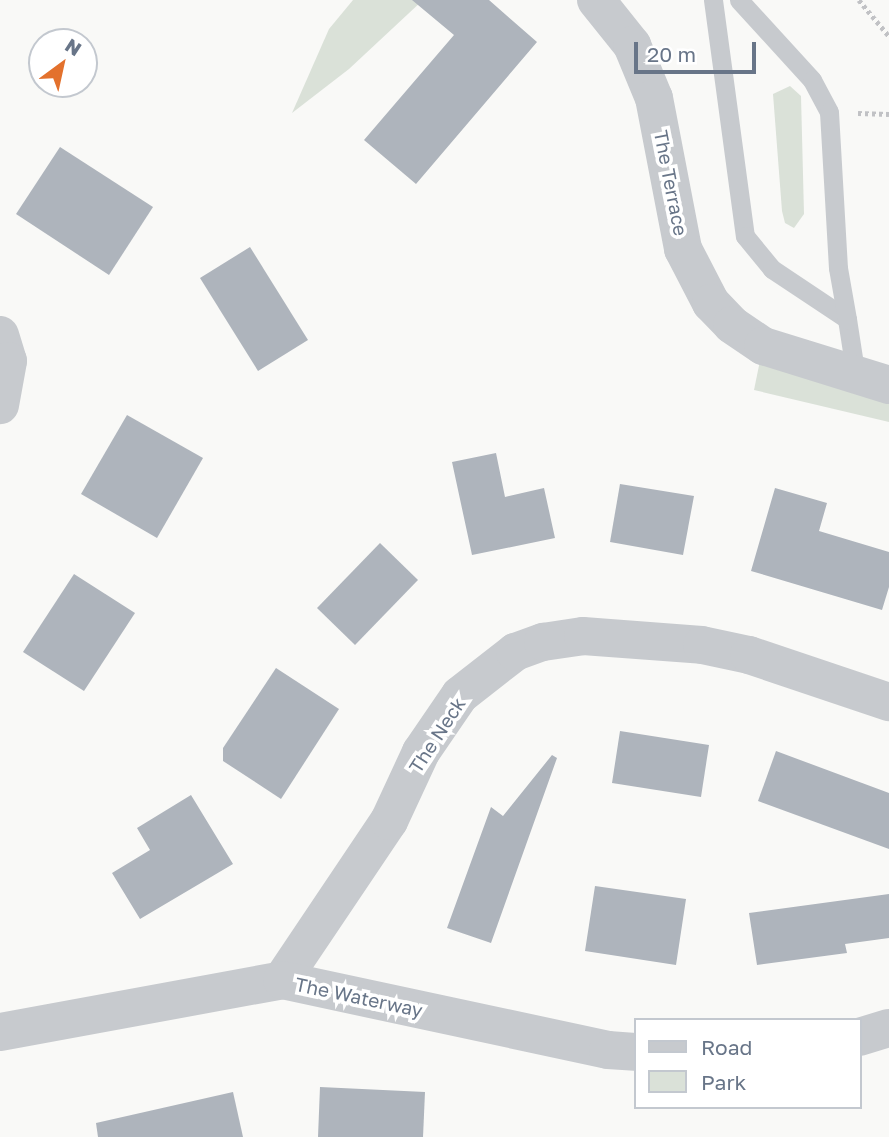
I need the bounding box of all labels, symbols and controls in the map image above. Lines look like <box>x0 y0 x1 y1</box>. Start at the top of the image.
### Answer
north arrow <box>28 28 98 98</box>
scale bar <box>637 28 760 72</box>
text: N <box>61 33 86 60</box>
text: 20 m <box>647 41 696 67</box>
street label: The Terrace <box>650 128 692 238</box>
street label: The Neck <box>404 693 470 777</box>
street label: The Waterway <box>293 972 425 1022</box>
legend <box>634 1018 861 1109</box>
text: Road <box>701 1034 752 1060</box>
text: Park <box>701 1069 746 1095</box>

